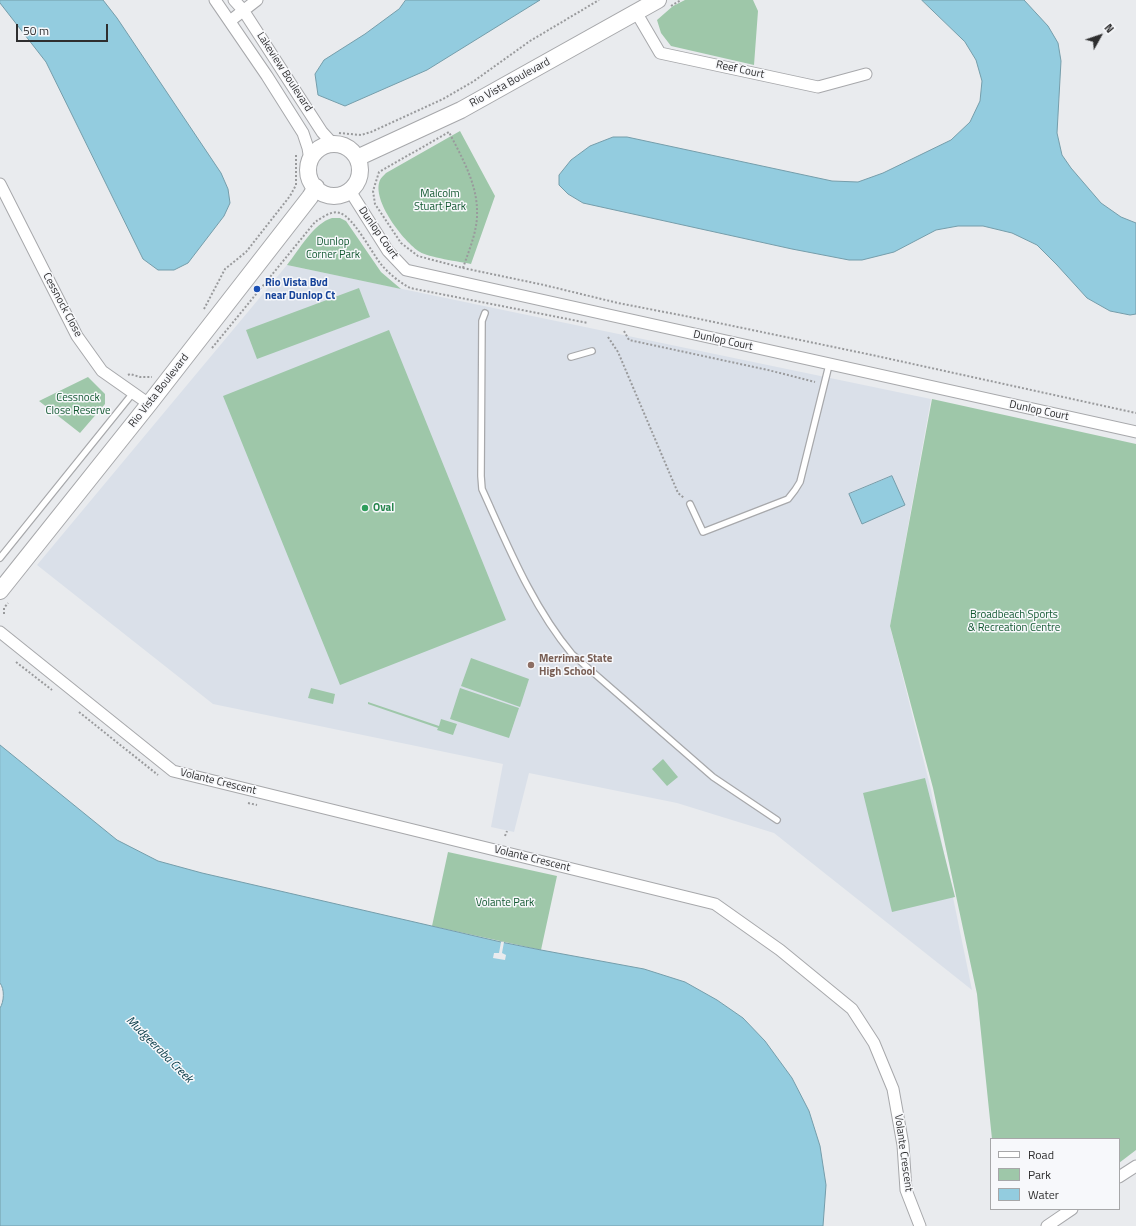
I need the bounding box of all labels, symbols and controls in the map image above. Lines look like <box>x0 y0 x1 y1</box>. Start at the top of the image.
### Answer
scale bar <box>18 16 110 42</box>
north arrow <box>1080 16 1120 56</box>
text: N <box>1101 20 1118 36</box>
text: 50 m <box>23 21 49 40</box>
street label: Lakeview Boulevard <box>253 30 315 114</box>
street label: Rio Vista Boulevard <box>468 55 552 111</box>
street label: Reef Court <box>715 58 765 82</box>
park label: Malcolm Stuart Park <box>414 187 466 213</box>
street label: Dunlop Court <box>355 204 401 262</box>
park label: Dunlop Corner Park <box>306 235 360 261</box>
street label: Cessnock Close <box>40 271 84 339</box>
place label: Rio Vista Bvd near Dunlop Ct <box>265 276 335 302</box>
marker: Rio Vista Bvd near Dunlop Ct <box>252 284 262 294</box>
street label: Dunlop Court <box>692 328 754 354</box>
street label: Rio Vista Boulevard <box>126 352 192 430</box>
park label: Cessnock Close Reserve <box>46 391 110 417</box>
street label: Dunlop Court <box>1008 398 1070 424</box>
place label: Oval <box>373 501 394 515</box>
marker: Oval <box>360 503 370 513</box>
park label: Broadbeach Sports & Recreation Centre <box>968 608 1060 634</box>
place label: Merrimac State High School <box>539 652 612 678</box>
marker: Merrimac State High School <box>526 660 536 670</box>
street label: Volante Crescent <box>179 766 257 798</box>
street label: Volante Crescent <box>493 843 571 875</box>
park label: Volante Park <box>476 896 534 910</box>
water label: Mudgeeraba Creek <box>123 1014 195 1086</box>
street label: Volante Crescent <box>891 1113 915 1193</box>
legend <box>990 1138 1120 1210</box>
text: Road <box>1028 1145 1054 1164</box>
text: Park <box>1028 1165 1051 1184</box>
text: Water <box>1028 1185 1059 1204</box>

